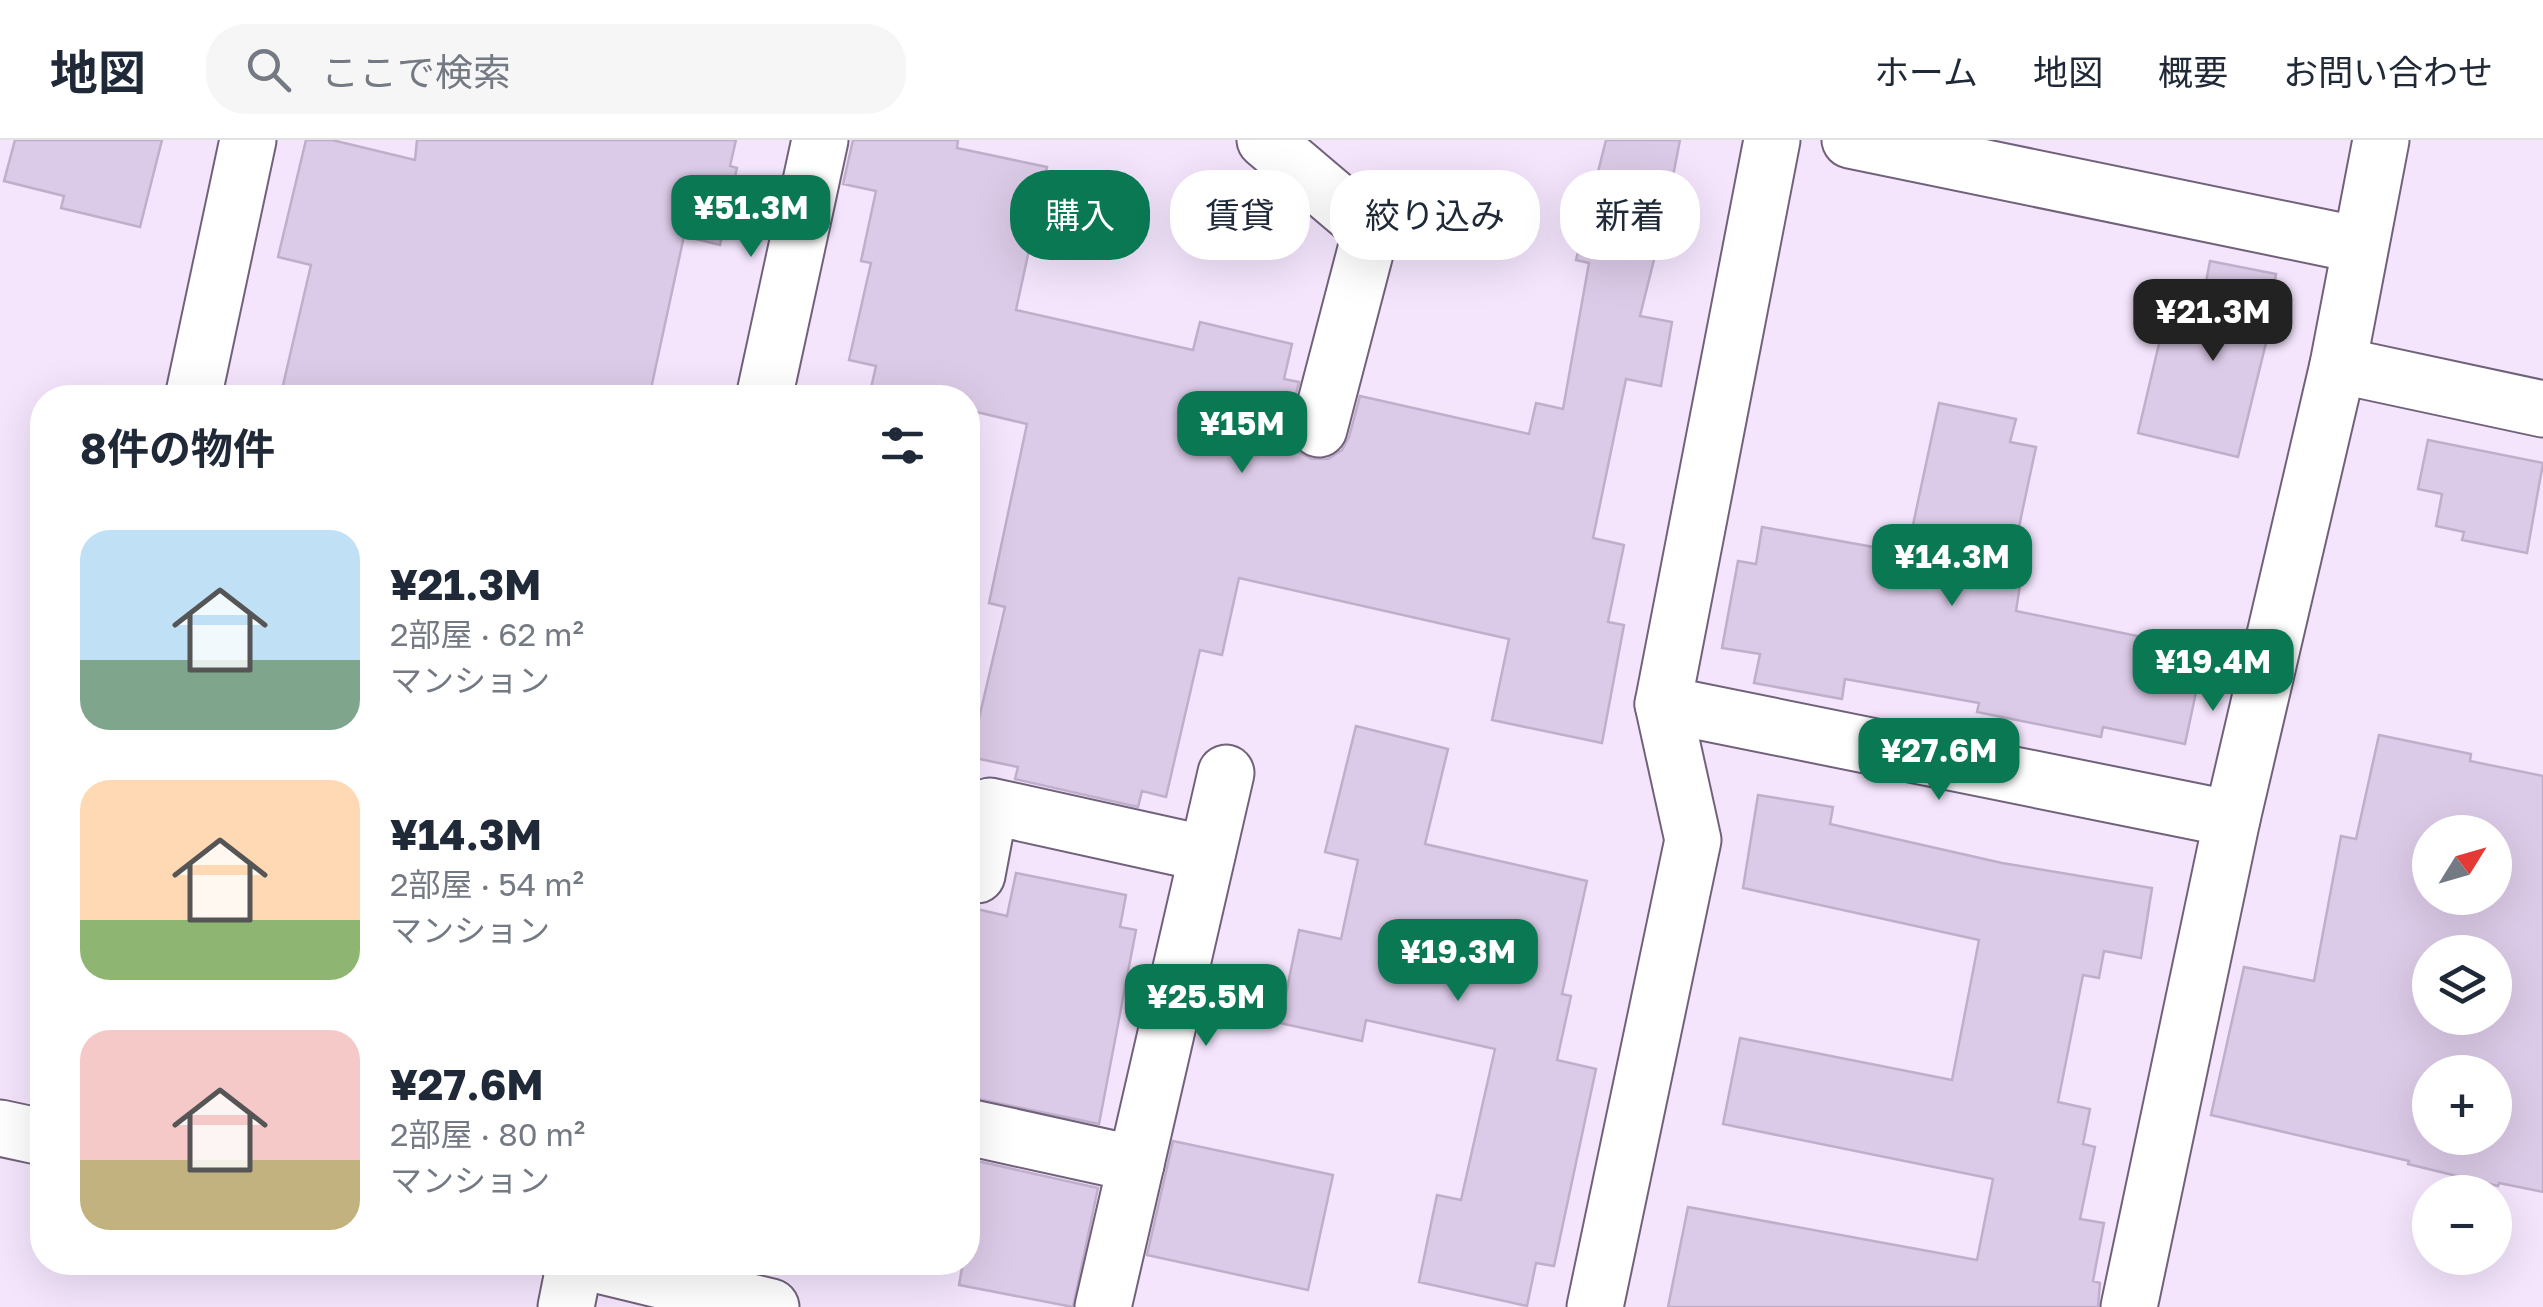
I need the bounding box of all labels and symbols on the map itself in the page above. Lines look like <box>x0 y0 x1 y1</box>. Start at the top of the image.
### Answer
pin: ¥51.3M <box>670 175 832 260</box>
pin: ¥21.3M <box>2132 279 2294 364</box>
pin: ¥15M <box>1183 391 1301 476</box>
pin: ¥14.3M <box>1871 524 2033 609</box>
pin: ¥19.4M <box>2132 629 2294 714</box>
pin: ¥27.6M <box>1858 718 2020 803</box>
north arrow <box>2412 815 2512 915</box>
pin: ¥19.3M <box>1377 919 1539 1004</box>
pin: ¥25.5M <box>1125 964 1287 1049</box>

